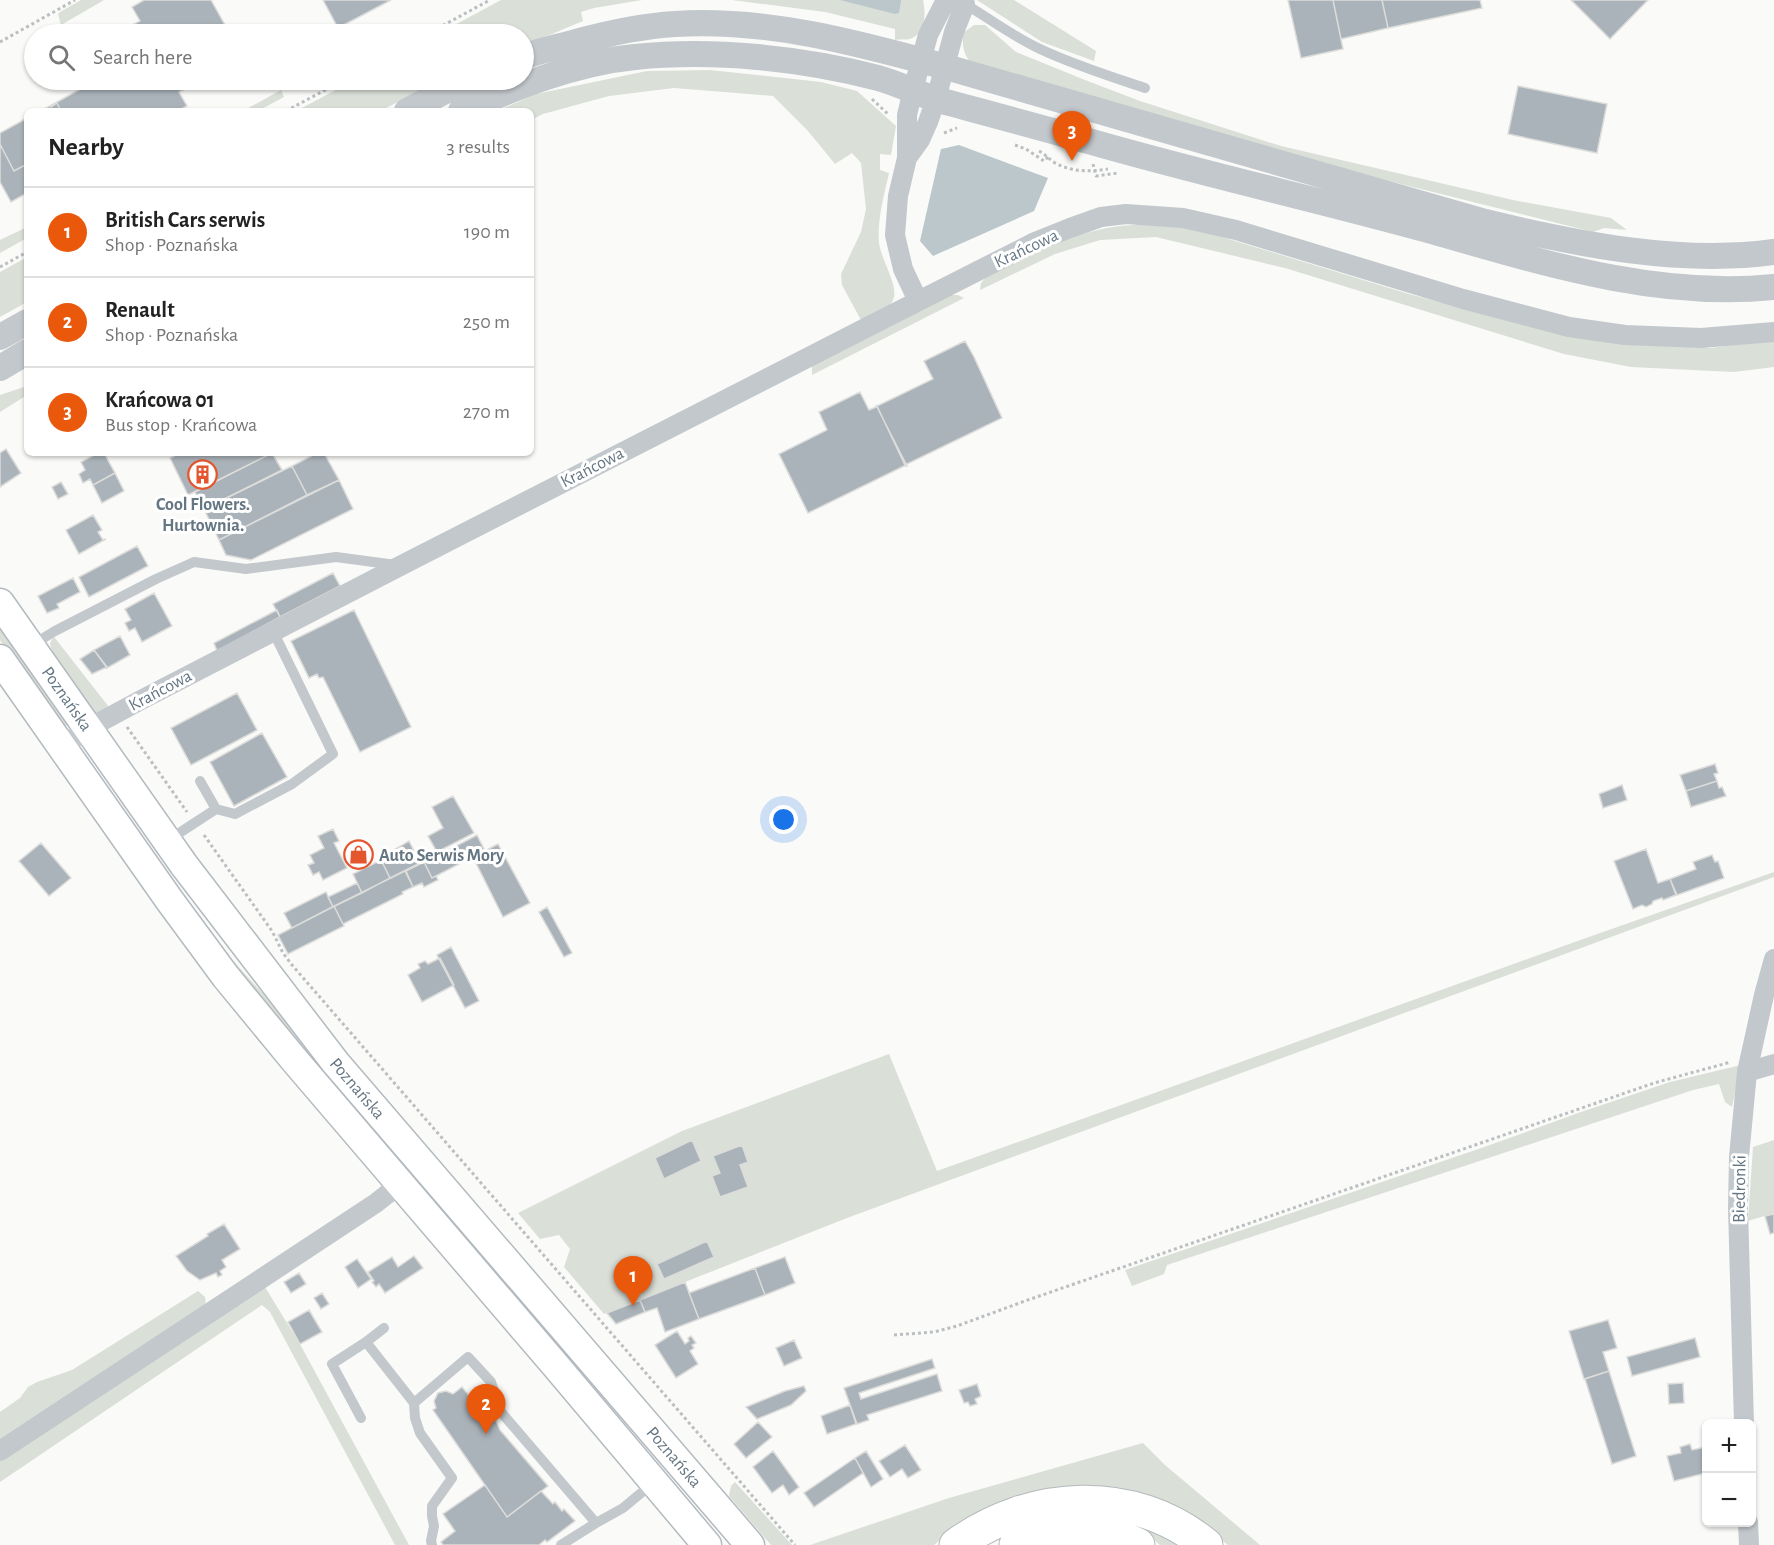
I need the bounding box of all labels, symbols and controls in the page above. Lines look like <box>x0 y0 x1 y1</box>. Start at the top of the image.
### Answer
search box <box>24 24 534 90</box>
icon: search <box>45 41 78 74</box>
text: Search here <box>93 46 192 68</box>
pin: 3 <box>1052 112 1092 161</box>
text: Nearby <box>48 134 124 160</box>
text: 3 results <box>446 137 510 157</box>
text: British Cars serwis <box>105 209 265 231</box>
text: 1 <box>64 222 71 242</box>
text: 190 m <box>464 222 510 242</box>
street label: Krańcowa <box>992 226 1061 272</box>
text: Shop · Poznańska <box>105 235 238 255</box>
text: Renault <box>105 299 175 321</box>
text: 2 <box>63 312 72 332</box>
text: 250 m <box>463 312 510 332</box>
text: Shop · Poznańska <box>105 325 238 345</box>
text: Krańcowa 01 <box>105 389 215 411</box>
text: 3 <box>63 402 72 422</box>
text: 270 m <box>463 402 510 422</box>
text: Bus stop · Krańcowa <box>105 415 257 435</box>
street label: Krańcowa <box>558 444 627 491</box>
building icon: Cool Flowers. Hurtownia. <box>187 459 219 491</box>
place label: Cool Flowers. Hurtownia. <box>156 496 250 535</box>
street label: Poznańska <box>38 664 95 735</box>
street label: Krańcowa <box>126 667 195 715</box>
your location <box>769 805 798 834</box>
shop icon: Auto Serwis Mory <box>342 839 374 871</box>
place label: Auto Serwis Mory <box>379 847 505 865</box>
street label: Poznańska <box>326 1055 388 1123</box>
street label: Biedronki <box>1730 1155 1750 1223</box>
pin: 1 <box>614 1256 652 1306</box>
pin: 2 <box>466 1384 506 1434</box>
map controls <box>1702 1419 1756 1527</box>
button: + <box>1702 1419 1756 1473</box>
street label: Poznańska <box>643 1424 705 1492</box>
button: − <box>1702 1473 1756 1527</box>

